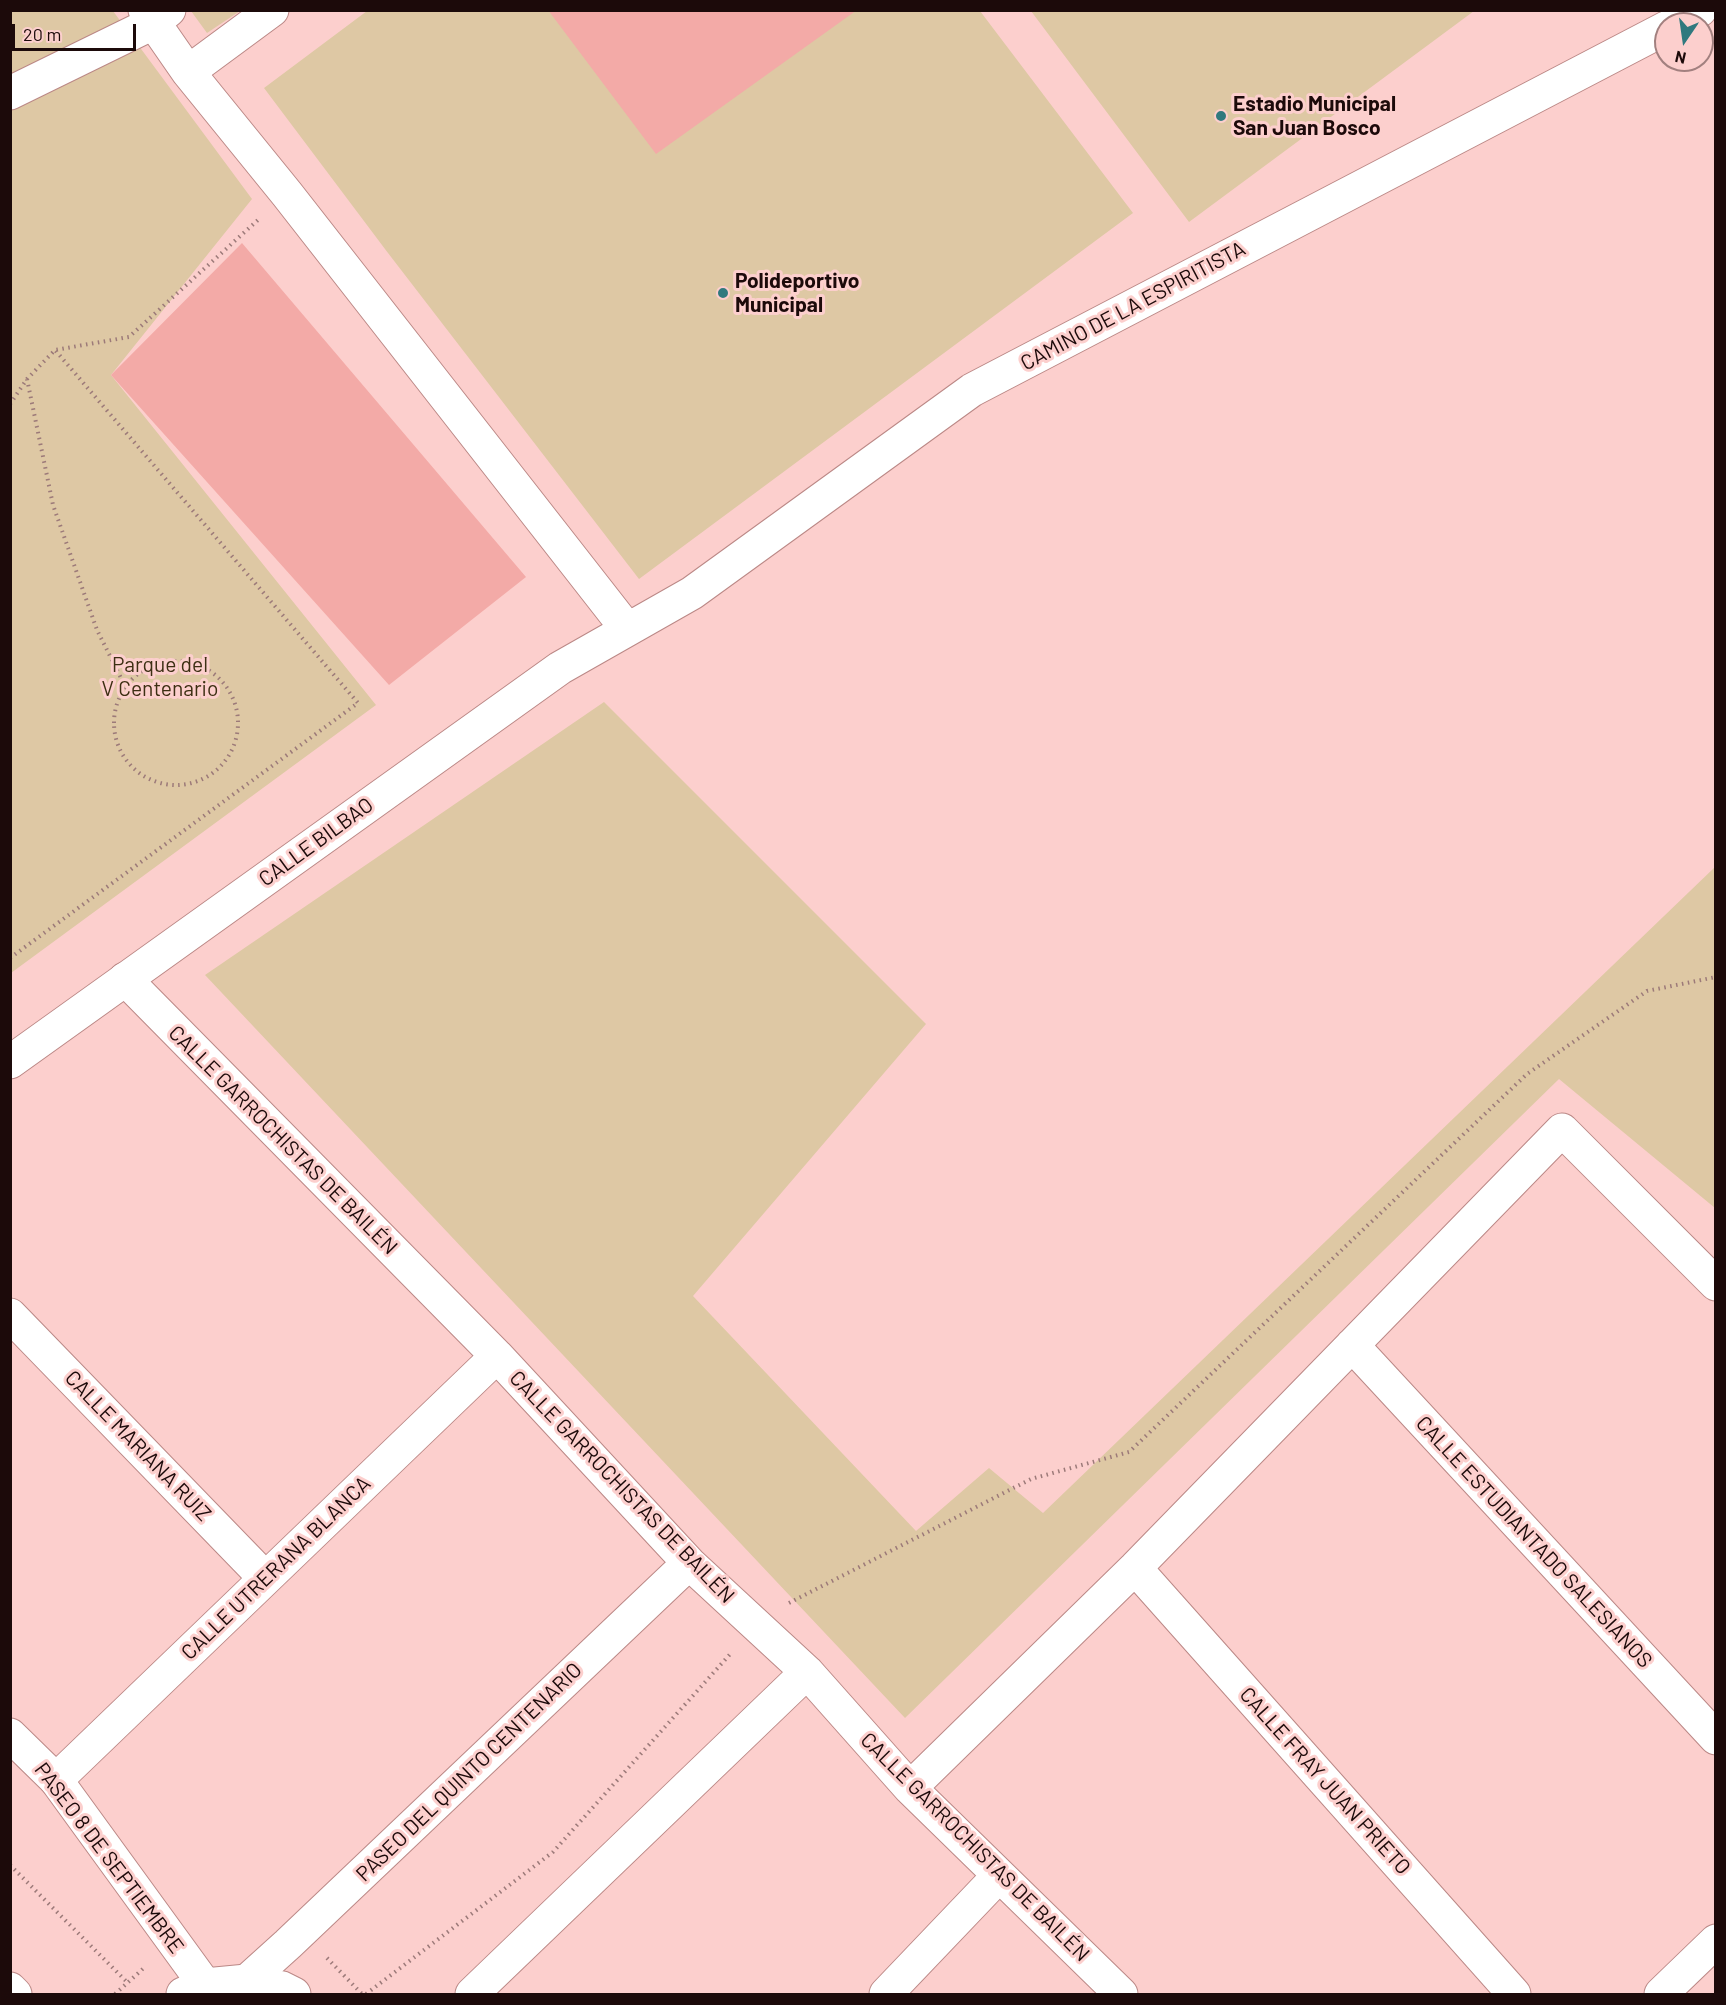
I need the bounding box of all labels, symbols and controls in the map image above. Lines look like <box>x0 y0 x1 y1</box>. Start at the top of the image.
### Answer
scale bar <box>15 12 140 50</box>
north arrow <box>1654 12 1714 72</box>
text: 20 m <box>23 23 61 45</box>
text: N <box>1673 48 1688 69</box>
place label: Estadio Municipal San Juan Bosco <box>1233 91 1396 141</box>
marker: Estadio Municipal San Juan Bosco <box>1214 109 1228 123</box>
street label: CAMINO DE LA ESPIRITISTA <box>1016 236 1250 376</box>
place label: Polideportivo Municipal <box>735 268 859 318</box>
marker: Polideportivo Municipal <box>716 286 730 300</box>
park label: Parque del V Centenario <box>102 652 218 702</box>
street label: CALLE BILBAO <box>254 792 378 892</box>
street label: CALLE GARROCHISTAS DE BAILÉN <box>163 1020 403 1260</box>
street label: CALLE MARIANA RUIZ <box>60 1365 216 1527</box>
street label: CALLE GARROCHISTAS DE BAILÉN <box>504 1366 740 1608</box>
street label: CALLE ESTUDIANTADO SALESIANOS <box>1411 1411 1657 1673</box>
street label: CALLE UTRERANA BLANCA <box>176 1471 376 1665</box>
street label: PASEO DEL QUINTO CENTENARIO <box>351 1657 587 1887</box>
street label: CALLE FRAY JUAN PRIETO <box>1234 1682 1416 1880</box>
street label: CALLE GARROCHISTAS DE BAILÉN <box>855 1727 1095 1967</box>
street label: PASEO 8 DE SEPTIEMBRE <box>29 1758 189 1958</box>

